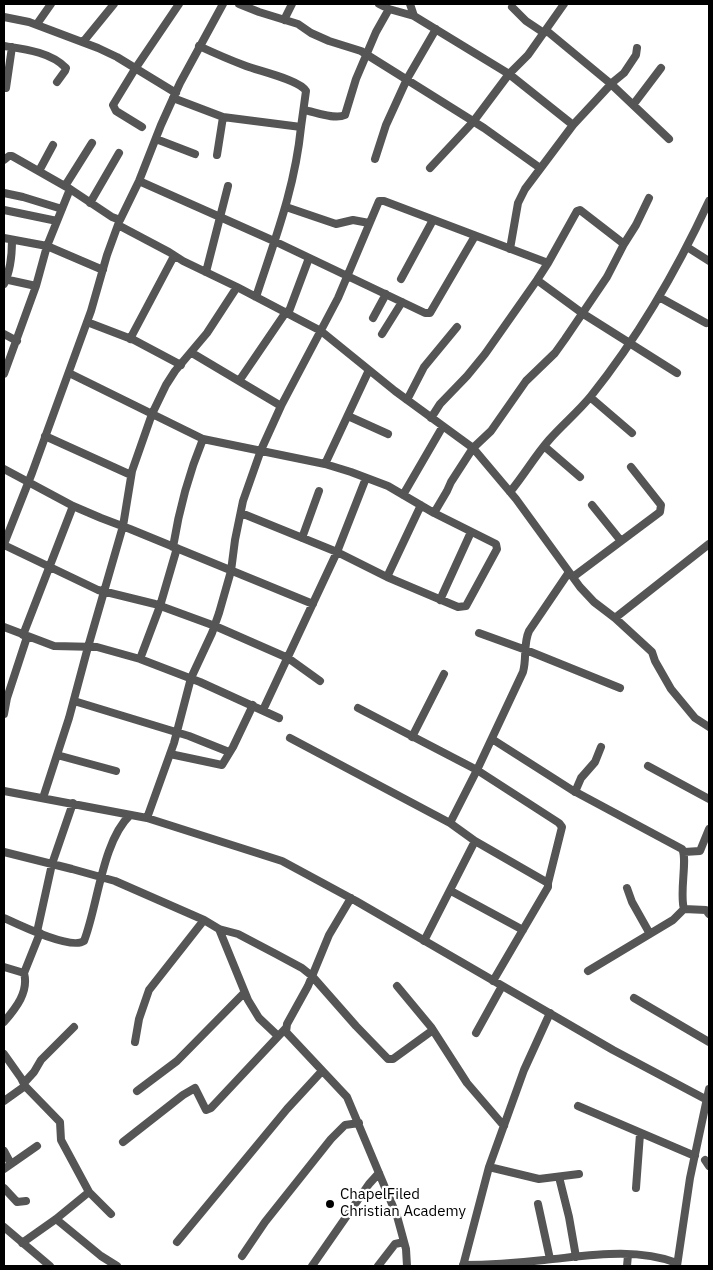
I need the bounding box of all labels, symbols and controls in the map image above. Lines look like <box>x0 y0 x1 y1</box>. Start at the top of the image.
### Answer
place label: ChapelFiled Christian Academy <box>340 1186 466 1221</box>
marker: ChapelFiled Christian Academy <box>324 1198 336 1210</box>

